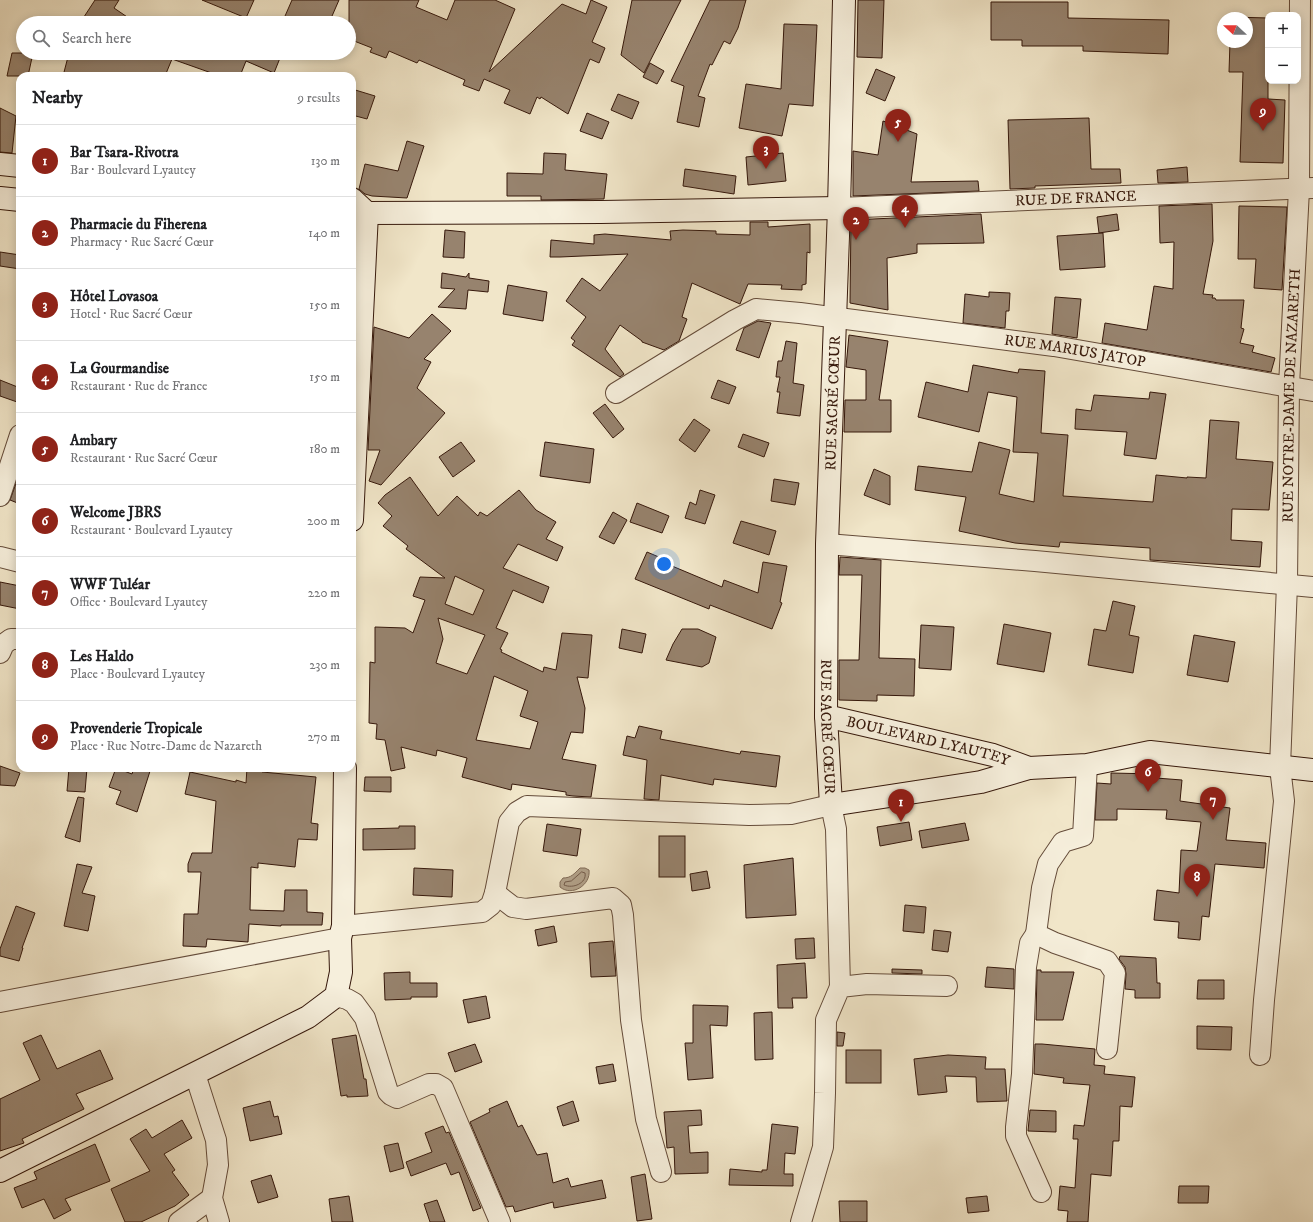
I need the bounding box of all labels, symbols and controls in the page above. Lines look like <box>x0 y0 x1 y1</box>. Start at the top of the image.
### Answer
north arrow <box>1217 12 1253 48</box>
map controls <box>1265 12 1301 84</box>
button: + <box>1265 12 1301 48</box>
search box <box>16 16 356 60</box>
icon: search <box>30 27 52 49</box>
text: Search here <box>62 29 131 48</box>
button: − <box>1265 48 1301 84</box>
text: Nearby <box>32 87 82 109</box>
text: 9 results <box>298 90 340 106</box>
pin: 9 <box>1250 98 1276 131</box>
pin: 5 <box>885 109 911 142</box>
pin: 3 <box>753 136 779 169</box>
text: Bar Tsara-Rivotra <box>70 143 179 162</box>
text: 1 <box>43 153 47 169</box>
text: 130 m <box>311 153 340 169</box>
text: Bar · Boulevard Lyautey <box>70 162 196 178</box>
street label: RUE DE FRANCE <box>1015 186 1137 210</box>
pin: 4 <box>892 195 918 228</box>
pin: 2 <box>843 207 869 240</box>
text: Pharmacie du Fiherena <box>70 215 207 234</box>
text: 2 <box>42 225 48 241</box>
text: 140 m <box>308 225 340 241</box>
text: Pharmacy · Rue Sacré Cœur <box>70 234 214 250</box>
street label: RUE NOTRE-DAME DE NAZARETH <box>1278 268 1304 523</box>
text: Hôtel Lovasoa <box>70 287 158 306</box>
text: 3 <box>43 297 47 313</box>
text: 150 m <box>309 297 340 313</box>
text: Hotel · Rue Sacré Cœur <box>70 306 192 322</box>
street label: RUE MARIUS JATOP <box>1003 330 1147 371</box>
street label: RUE SACRÉ CŒUR <box>821 335 845 471</box>
text: La Gourmandise <box>70 359 169 378</box>
text: 4 <box>41 369 49 385</box>
text: 150 m <box>309 369 340 385</box>
text: Restaurant · Rue de France <box>70 378 207 394</box>
text: Ambary <box>70 431 117 450</box>
text: 5 <box>42 441 48 457</box>
text: 180 m <box>309 441 340 457</box>
text: Restaurant · Rue Sacré Cœur <box>70 450 217 466</box>
text: Welcome JBRS <box>70 503 161 522</box>
text: 6 <box>42 513 48 529</box>
text: 200 m <box>307 513 340 529</box>
text: Restaurant · Boulevard Lyautey <box>70 522 233 538</box>
your location <box>654 554 674 574</box>
text: WWF Tuléar <box>70 575 150 594</box>
text: 7 <box>42 585 48 601</box>
text: 220 m <box>308 585 340 601</box>
text: Office · Boulevard Lyautey <box>70 594 207 610</box>
text: Les Haldo <box>70 647 134 666</box>
text: 8 <box>42 657 48 673</box>
text: 230 m <box>309 657 340 673</box>
street label: RUE SACRÉ CŒUR <box>816 659 840 795</box>
text: Place · Boulevard Lyautey <box>70 666 205 682</box>
street label: BOULEVARD LYAUTEY <box>844 712 1013 770</box>
text: Provenderie Tropicale <box>70 719 202 738</box>
text: 9 <box>42 729 48 745</box>
text: 270 m <box>308 729 340 745</box>
text: Place · Rue Notre-Dame de Nazareth <box>70 738 262 754</box>
pin: 6 <box>1135 759 1161 792</box>
pin: 7 <box>1200 787 1226 820</box>
pin: 1 <box>888 789 914 822</box>
pin: 8 <box>1184 864 1210 897</box>

